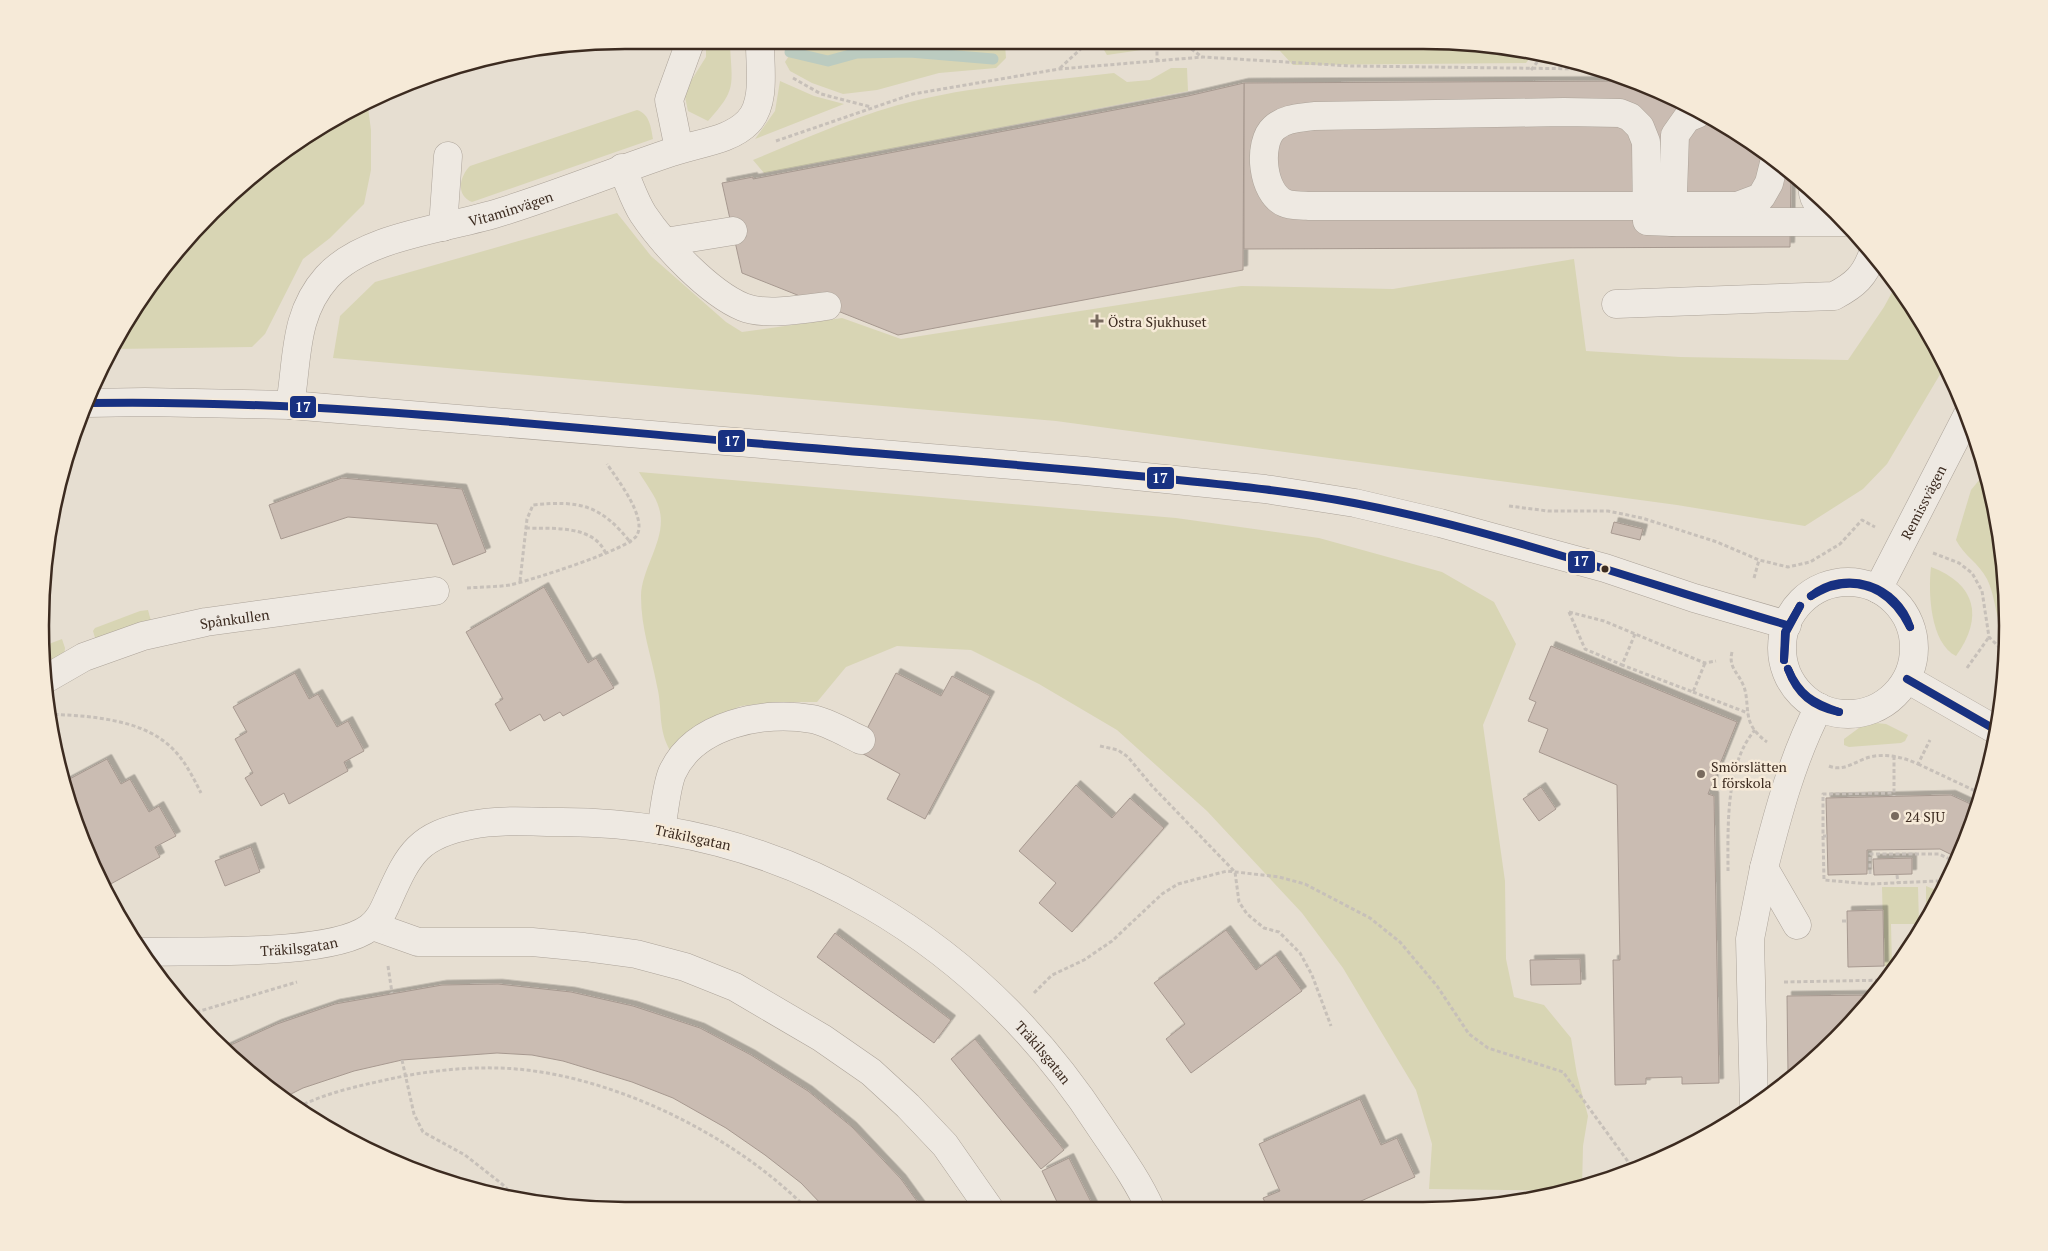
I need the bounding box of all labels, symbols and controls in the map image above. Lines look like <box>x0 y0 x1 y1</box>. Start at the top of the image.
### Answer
street label: Vitaminvägen <box>466 186 556 230</box>
place label: Östra Sjukhuset <box>1108 312 1208 331</box>
marker: Östra Sjukhuset <box>1090 314 1104 328</box>
line badge: 17 <box>289 395 317 419</box>
text: 17 <box>295 397 311 416</box>
line badge: 17 <box>717 429 746 453</box>
text: 17 <box>724 431 740 450</box>
street label: Remissvägen <box>1896 461 1950 542</box>
line badge: 17 <box>1146 466 1175 490</box>
text: 17 <box>1152 468 1168 487</box>
line badge: 17 <box>1567 550 1596 574</box>
text: 17 <box>1573 551 1589 570</box>
unlabelled marker <box>1600 564 1610 574</box>
street label: Spånkullen <box>198 604 271 633</box>
place label: Smörslätten 1 förskola <box>1711 757 1787 792</box>
marker: Smörslätten 1 förskola <box>1695 768 1707 780</box>
place label: 24 SJU <box>1905 807 1946 826</box>
marker: 24 SJU <box>1889 810 1901 822</box>
street label: Träkilsgatan <box>653 820 734 854</box>
street label: Träkilsgatan <box>260 931 340 960</box>
street label: Träkilsgatan <box>1011 1016 1076 1088</box>

